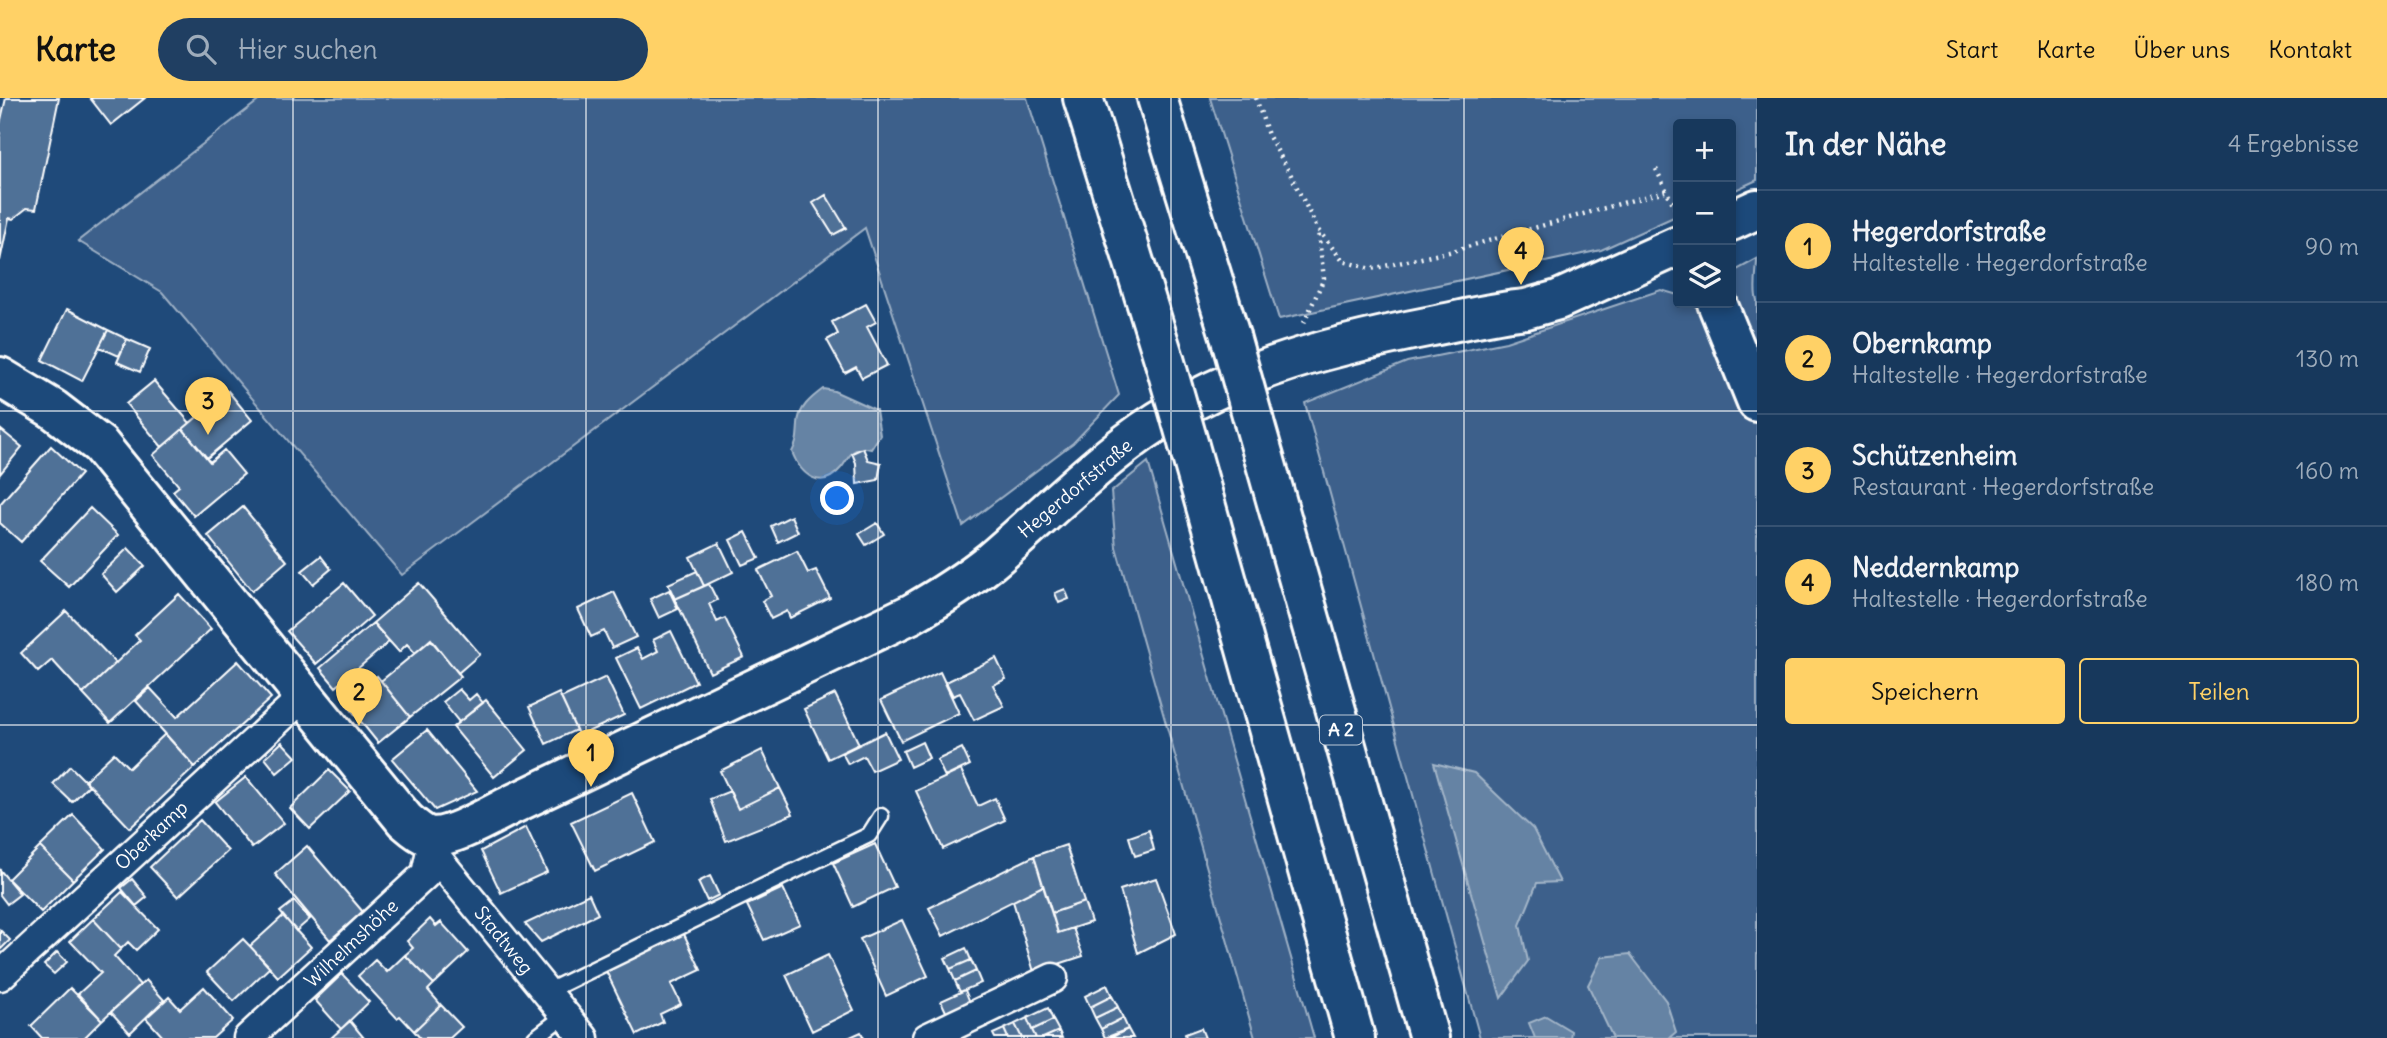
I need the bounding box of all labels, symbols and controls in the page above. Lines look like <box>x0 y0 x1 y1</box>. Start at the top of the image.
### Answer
search box <box>158 18 648 81</box>
text: Karte <box>35 28 116 70</box>
icon: search <box>182 30 220 68</box>
text: Hier suchen <box>238 33 378 66</box>
text: Start <box>1946 34 1998 64</box>
text: Karte <box>2036 34 2095 64</box>
text: Über uns <box>2133 34 2230 64</box>
text: Kontakt <box>2268 34 2352 64</box>
map controls <box>1673 119 1736 308</box>
button: + <box>1673 119 1736 182</box>
text: In der Nähe <box>1785 125 1947 163</box>
text: 4 Ergebnisse <box>2228 129 2359 158</box>
button: − <box>1673 182 1736 245</box>
text: Hegerdorfstraße <box>1852 215 2046 248</box>
pin: 4 <box>1498 227 1544 285</box>
text: 1 <box>1803 232 1813 261</box>
text: 90 m <box>2305 232 2359 261</box>
button: layers <box>1673 245 1736 308</box>
text: Haltestelle · Hegerdorfstraße <box>1852 248 2148 277</box>
text: Obernkamp <box>1852 327 1992 360</box>
text: 2 <box>1802 344 1814 373</box>
text: 130 m <box>2296 344 2359 373</box>
text: Haltestelle · Hegerdorfstraße <box>1852 360 2148 389</box>
pin: 3 <box>185 377 231 435</box>
street label: Hegerdorfstraße <box>1013 433 1137 543</box>
text: Schützenheim <box>1852 439 2017 472</box>
text: 3 <box>1801 456 1815 485</box>
text: 160 m <box>2296 456 2359 485</box>
text: Restaurant · Hegerdorfstraße <box>1852 472 2154 501</box>
your location <box>820 481 854 515</box>
text: Neddernkamp <box>1852 551 2019 584</box>
text: 4 <box>1801 568 1815 597</box>
text: 180 m <box>2296 568 2359 597</box>
text: Haltestelle · Hegerdorfstraße <box>1852 584 2148 613</box>
button: Speichern <box>1785 658 2065 724</box>
button: Teilen <box>2079 658 2359 724</box>
pin: 2 <box>336 668 382 726</box>
road number: A 2 <box>1320 716 1362 744</box>
pin: 1 <box>568 729 614 787</box>
street label: Oberkamp <box>110 795 192 875</box>
street label: Wilhelmshöhe <box>299 894 403 992</box>
street label: Stadtweg <box>469 901 539 979</box>

